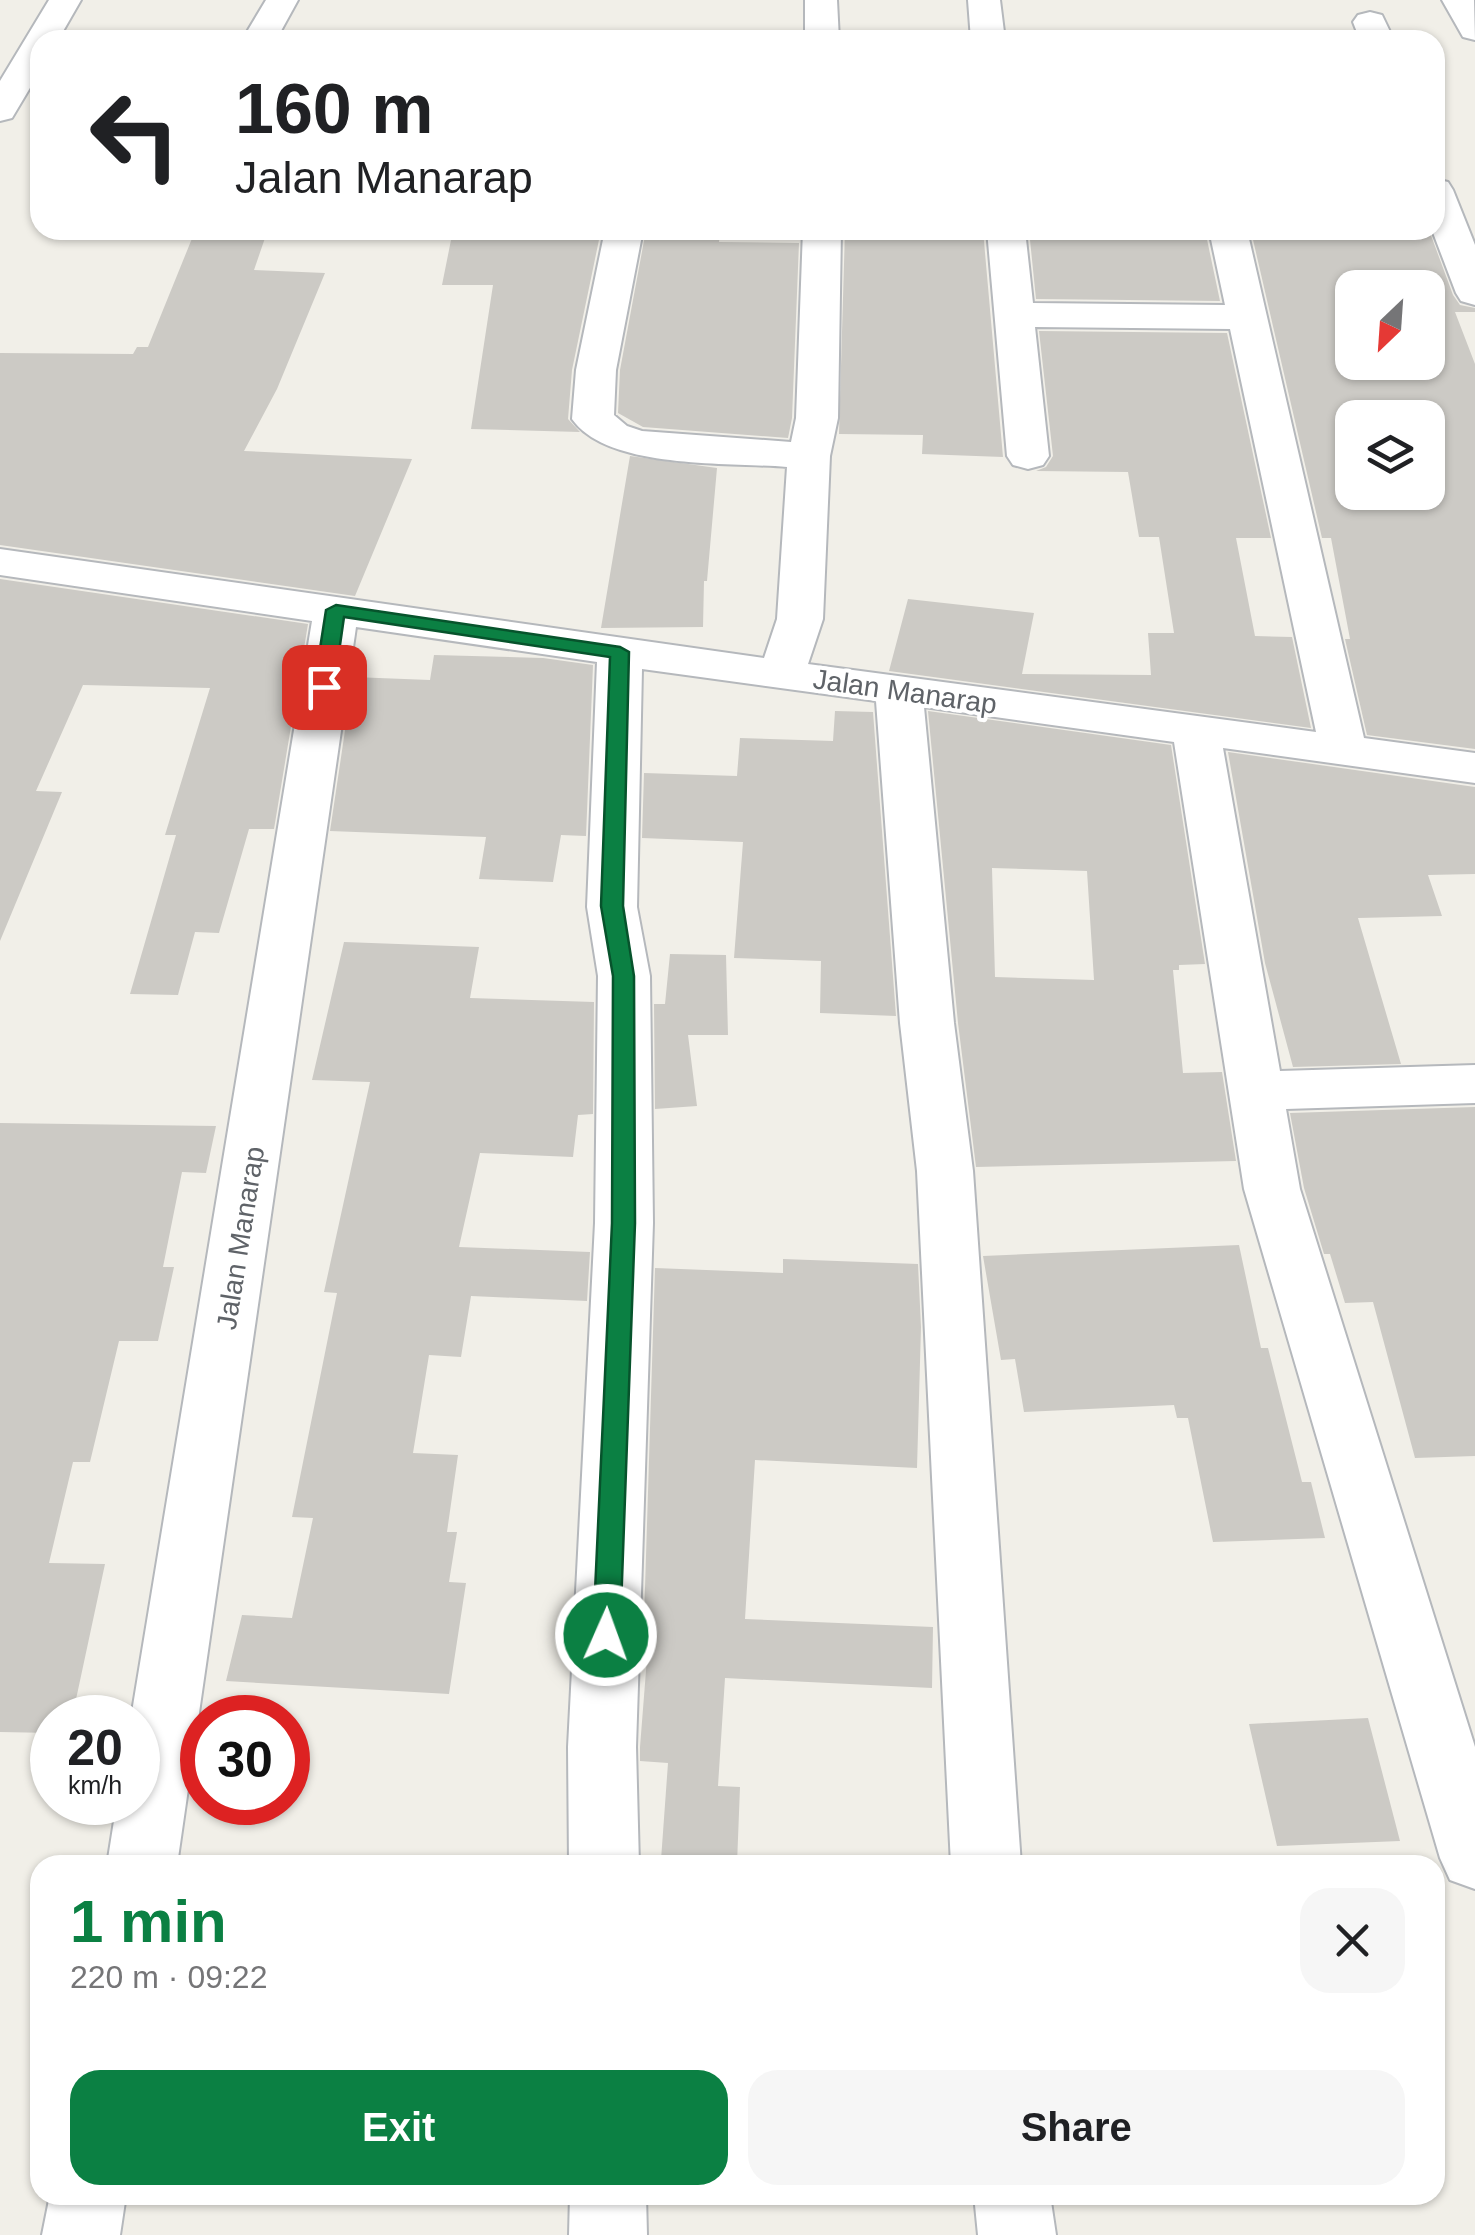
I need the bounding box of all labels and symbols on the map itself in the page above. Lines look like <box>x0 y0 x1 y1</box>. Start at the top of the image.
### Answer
north arrow <box>1335 270 1445 380</box>
pin <box>282 645 367 730</box>
street label: Jalan Manarap <box>811 663 999 720</box>
street label: Jalan Manarap <box>211 1144 270 1332</box>
position arrow <box>554 1583 658 1687</box>
speed limit sign: 30 <box>180 1695 310 1825</box>

